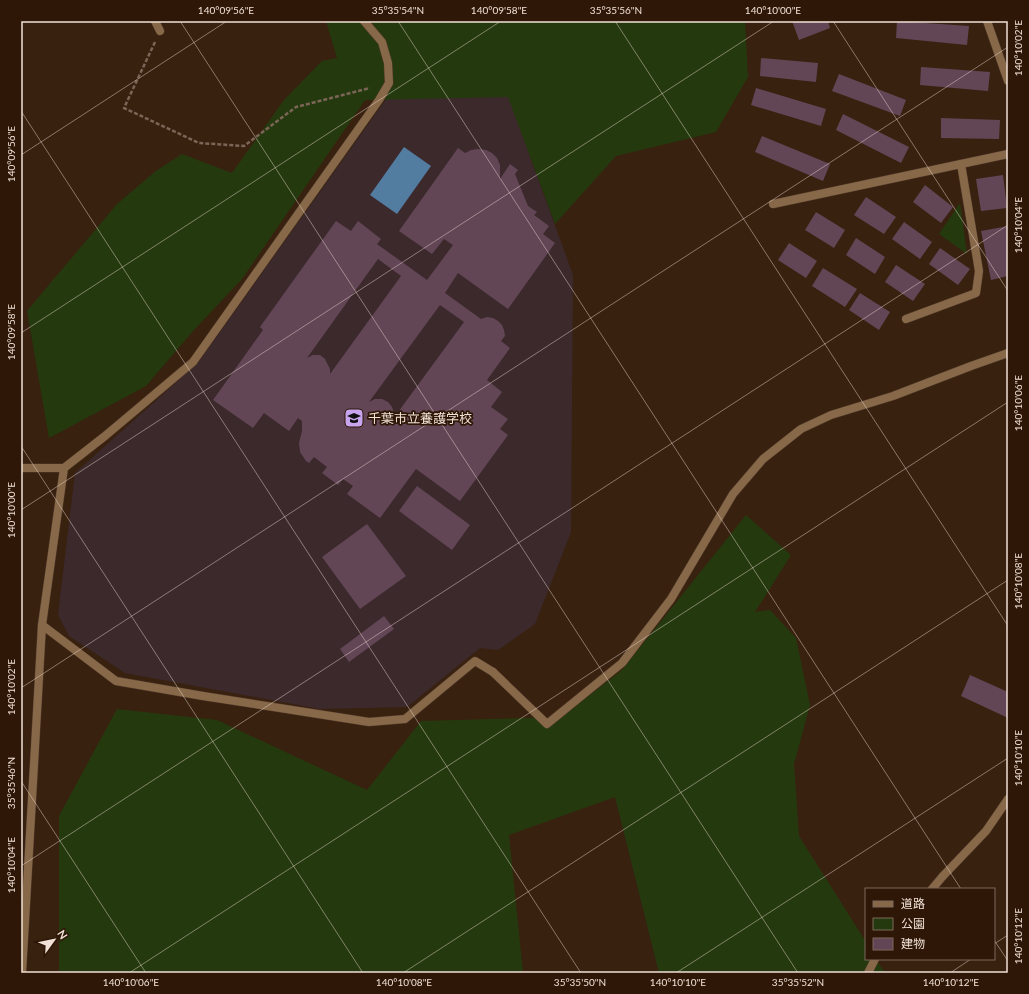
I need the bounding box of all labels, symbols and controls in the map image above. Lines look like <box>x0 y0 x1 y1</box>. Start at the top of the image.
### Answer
text: 140°09'56"E <box>198 4 254 16</box>
text: 35°35'54"N <box>372 4 424 16</box>
text: 140°09'58"E <box>471 4 527 16</box>
text: 35°35'56"N <box>590 4 642 16</box>
text: 140°10'00"E <box>745 4 801 16</box>
text: 140°10'02"E <box>1012 20 1024 76</box>
text: 140°09'56"E <box>5 126 17 182</box>
text: 140°10'04"E <box>1012 197 1024 253</box>
text: 140°09'58"E <box>5 304 17 360</box>
text: 140°10'06"E <box>1012 375 1024 431</box>
school or university icon: 千葉市立養護学校 <box>343 407 365 429</box>
place label: 千葉市立養護学校 <box>368 410 472 426</box>
text: 140°10'00"E <box>5 482 17 538</box>
text: 140°10'08"E <box>1012 553 1024 609</box>
text: 140°10'02"E <box>5 659 17 715</box>
text: 140°10'10"E <box>1012 730 1024 786</box>
text: 35°35'46"N <box>5 757 17 809</box>
text: 140°10'04"E <box>5 837 17 893</box>
legend <box>865 888 995 960</box>
text: 道路 <box>901 896 925 911</box>
text: 140°10'12"E <box>1012 908 1024 964</box>
text: 公園 <box>901 916 925 931</box>
north arrow <box>34 920 74 960</box>
text: N <box>55 927 71 941</box>
text: 建物 <box>901 936 925 951</box>
text: 140°10'06"E <box>103 976 159 988</box>
text: 140°10'08"E <box>376 976 432 988</box>
text: 35°35'50"N <box>554 976 606 988</box>
text: 140°10'10"E <box>650 976 706 988</box>
text: 35°35'52"N <box>772 976 824 988</box>
text: 140°10'12"E <box>923 976 979 988</box>

